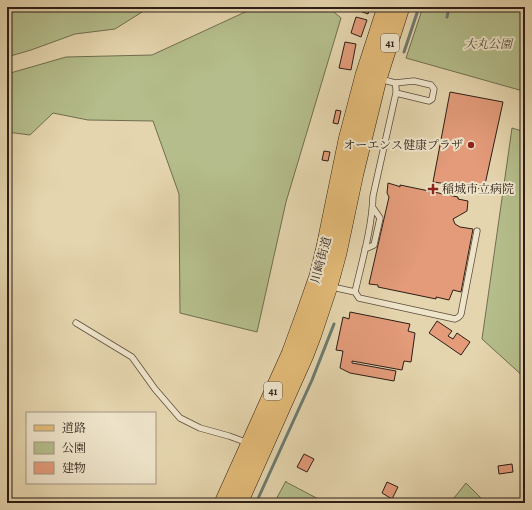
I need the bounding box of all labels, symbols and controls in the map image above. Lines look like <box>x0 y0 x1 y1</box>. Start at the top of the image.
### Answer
road number: 41 <box>381 34 399 52</box>
park label: 大丸公園 <box>464 36 514 52</box>
place label: オーエンス健康プラザ <box>343 137 463 153</box>
marker: オーエンス健康プラザ <box>466 140 476 150</box>
place label: 稲城市立病院 <box>442 181 514 197</box>
marker: 稲城市立病院 <box>427 183 439 195</box>
street label: 川崎街道 <box>307 235 335 285</box>
road number: 41 <box>264 382 282 400</box>
legend <box>26 412 156 484</box>
text: 道路 <box>62 420 86 436</box>
text: 公園 <box>62 440 86 456</box>
text: 建物 <box>62 460 86 476</box>

